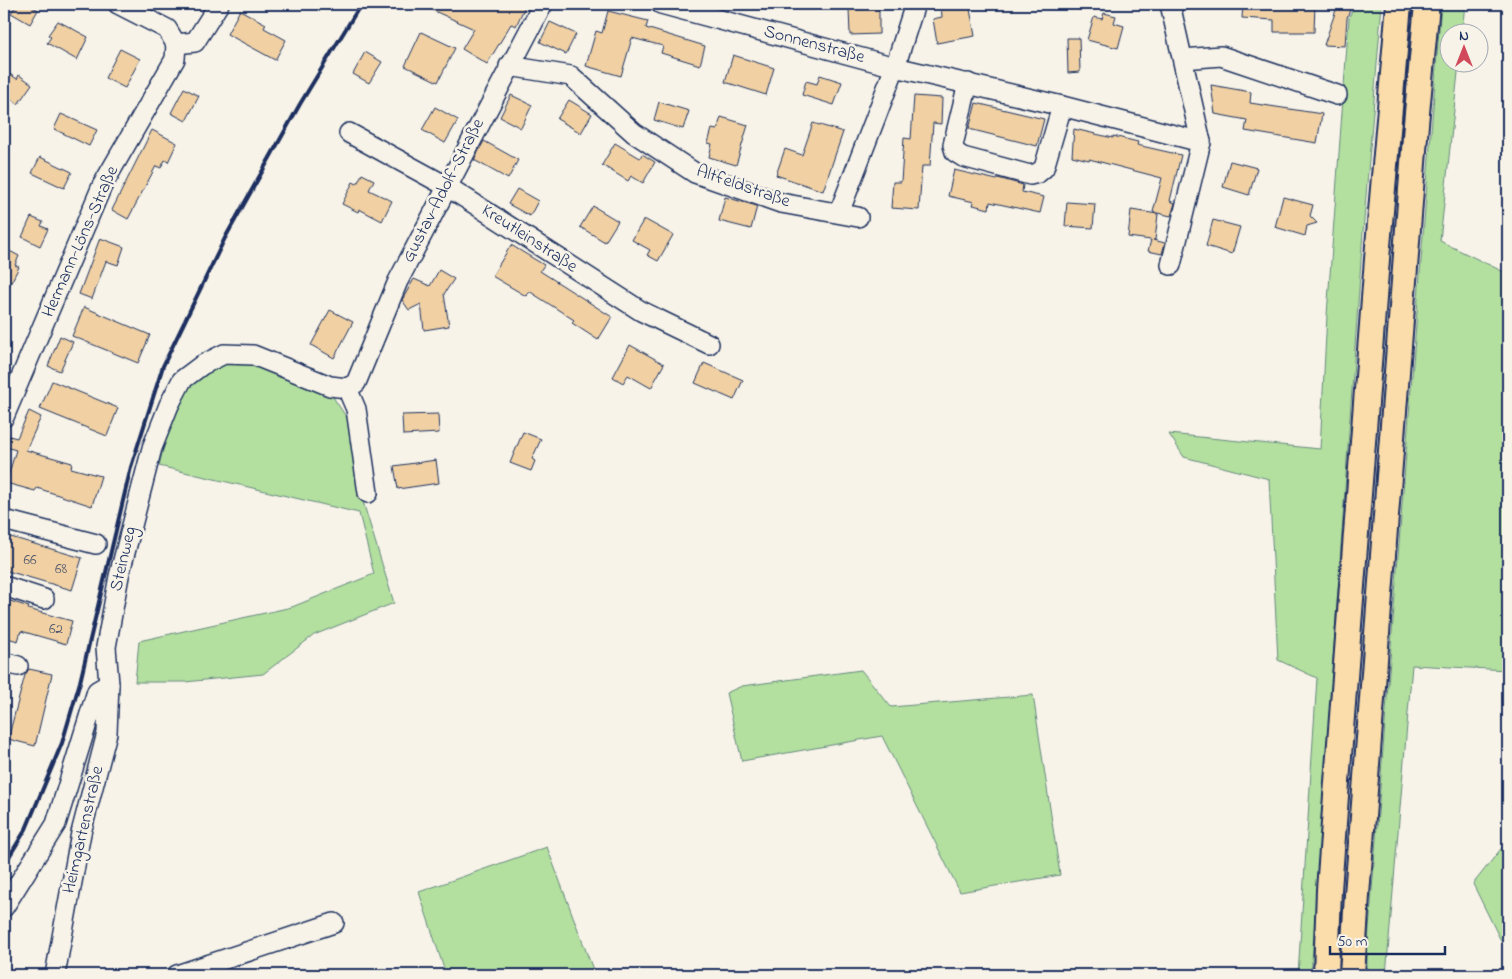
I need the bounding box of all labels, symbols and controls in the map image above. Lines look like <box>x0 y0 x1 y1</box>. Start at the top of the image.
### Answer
street label: Sonnenstraße <box>761 19 868 71</box>
north arrow <box>1440 22 1490 72</box>
text: N <box>1459 26 1469 47</box>
street label: Gustav-Adolf-Straße <box>396 114 492 268</box>
street label: Altfeldstraße <box>693 159 794 215</box>
street label: Hermann-Löns-Straße <box>36 161 127 322</box>
street label: Kreutleinstraße <box>476 198 583 280</box>
street label: Steinweg <box>104 524 145 594</box>
house number: 66 <box>23 549 37 571</box>
house number: 68 <box>55 558 67 580</box>
house number: 62 <box>49 618 64 640</box>
street label: Heimgartenstraße <box>57 763 112 897</box>
scale bar <box>1330 924 1444 956</box>
text: 50 m <box>1337 931 1368 953</box>

